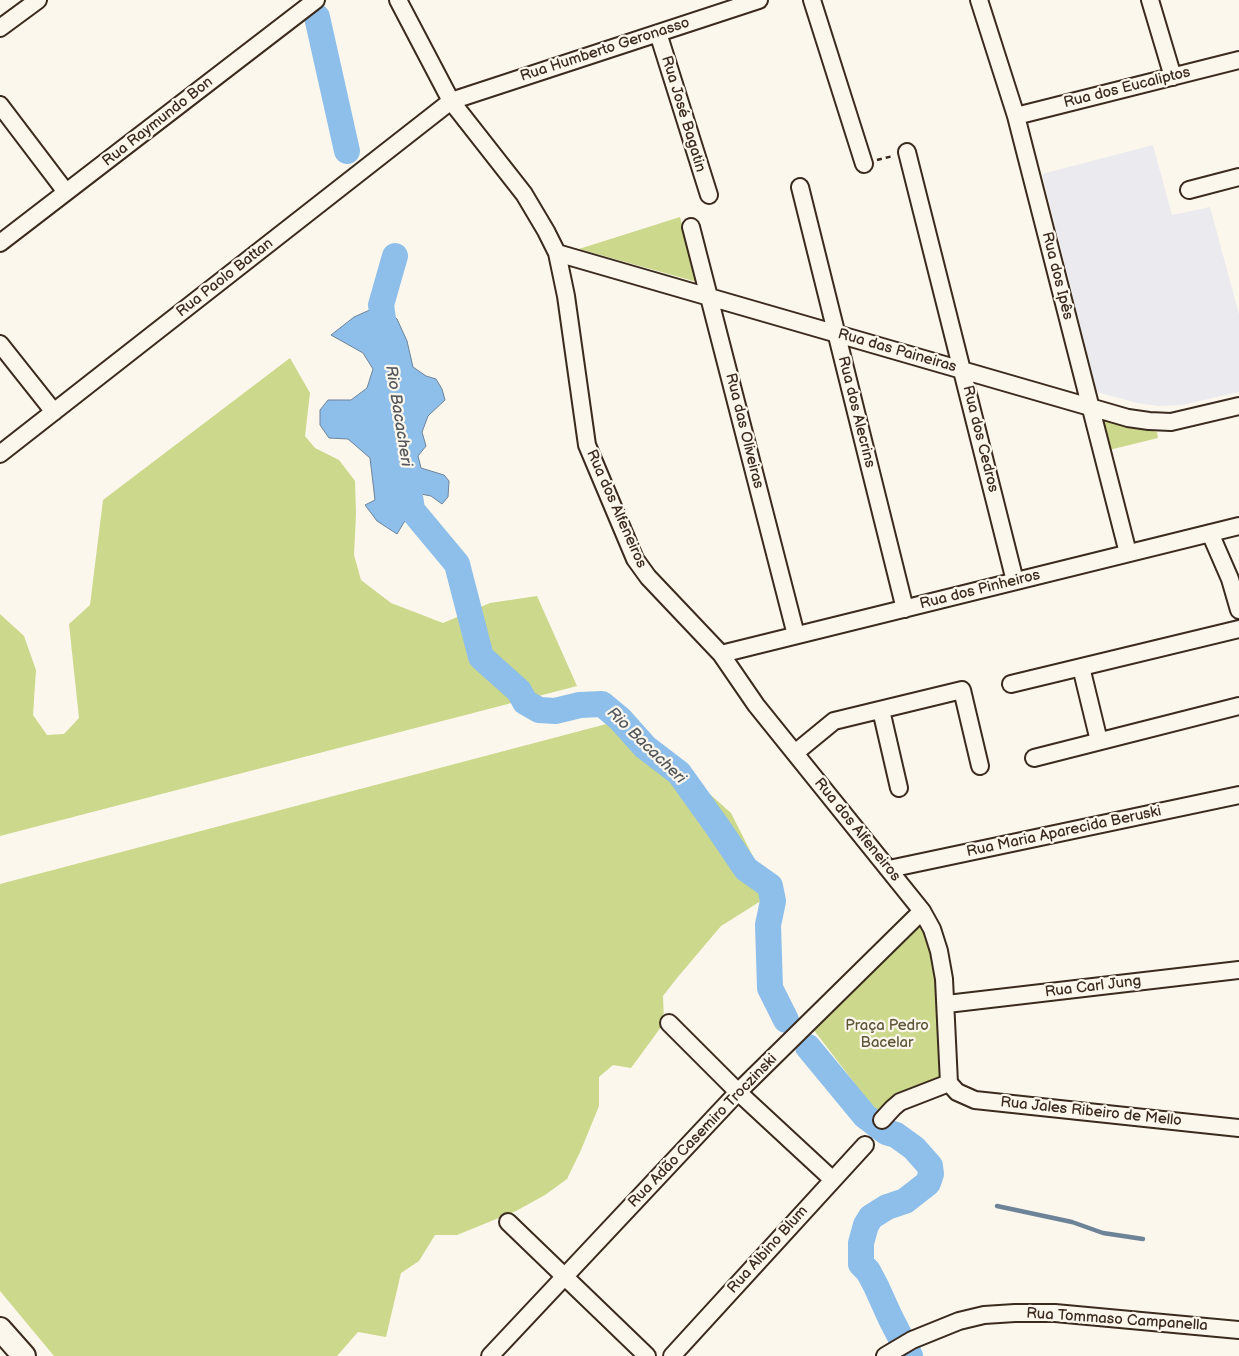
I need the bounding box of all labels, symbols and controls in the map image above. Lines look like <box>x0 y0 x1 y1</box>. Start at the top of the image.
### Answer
street label: Rua Humberto Geronasso <box>518 14 692 86</box>
street label: Rua José Bagatin <box>657 54 709 174</box>
street label: Rua dos Eucaliptos <box>1062 64 1192 112</box>
street label: Rua Raymundo Bon <box>99 73 217 171</box>
street label: Rua dos Ipês <box>1037 230 1077 322</box>
street label: Rua Paolo Battan <box>173 235 277 321</box>
street label: Rua das Paineiras <box>835 325 959 377</box>
street label: Rua dos Alecrins <box>833 354 879 470</box>
water label: Rio Bacacheri <box>381 364 415 468</box>
street label: Rua das Oliveiras <box>721 371 767 491</box>
street label: Rua dos Cedros <box>958 384 1002 494</box>
street label: Rua dos Alfeneiros <box>582 447 650 571</box>
street label: Rua dos Pinheiros <box>918 566 1042 614</box>
water label: Rio Bacacheri <box>603 704 689 788</box>
street label: Rua dos Alfeneiros <box>810 775 904 885</box>
street label: Rua Maria Aparecida Beruski <box>965 803 1163 861</box>
street label: Rua Carl Jung <box>1044 972 1142 1002</box>
park label: Praça Pedro Bacelar <box>845 1017 929 1052</box>
street label: Rua Adão Casemiro Troczinski <box>625 1050 781 1212</box>
street label: Rua Jales Ribeiro de Mello <box>999 1094 1183 1130</box>
street label: Rua Albino Blum <box>724 1203 812 1297</box>
street label: Rua Tommaso Campanella <box>1026 1305 1208 1335</box>

